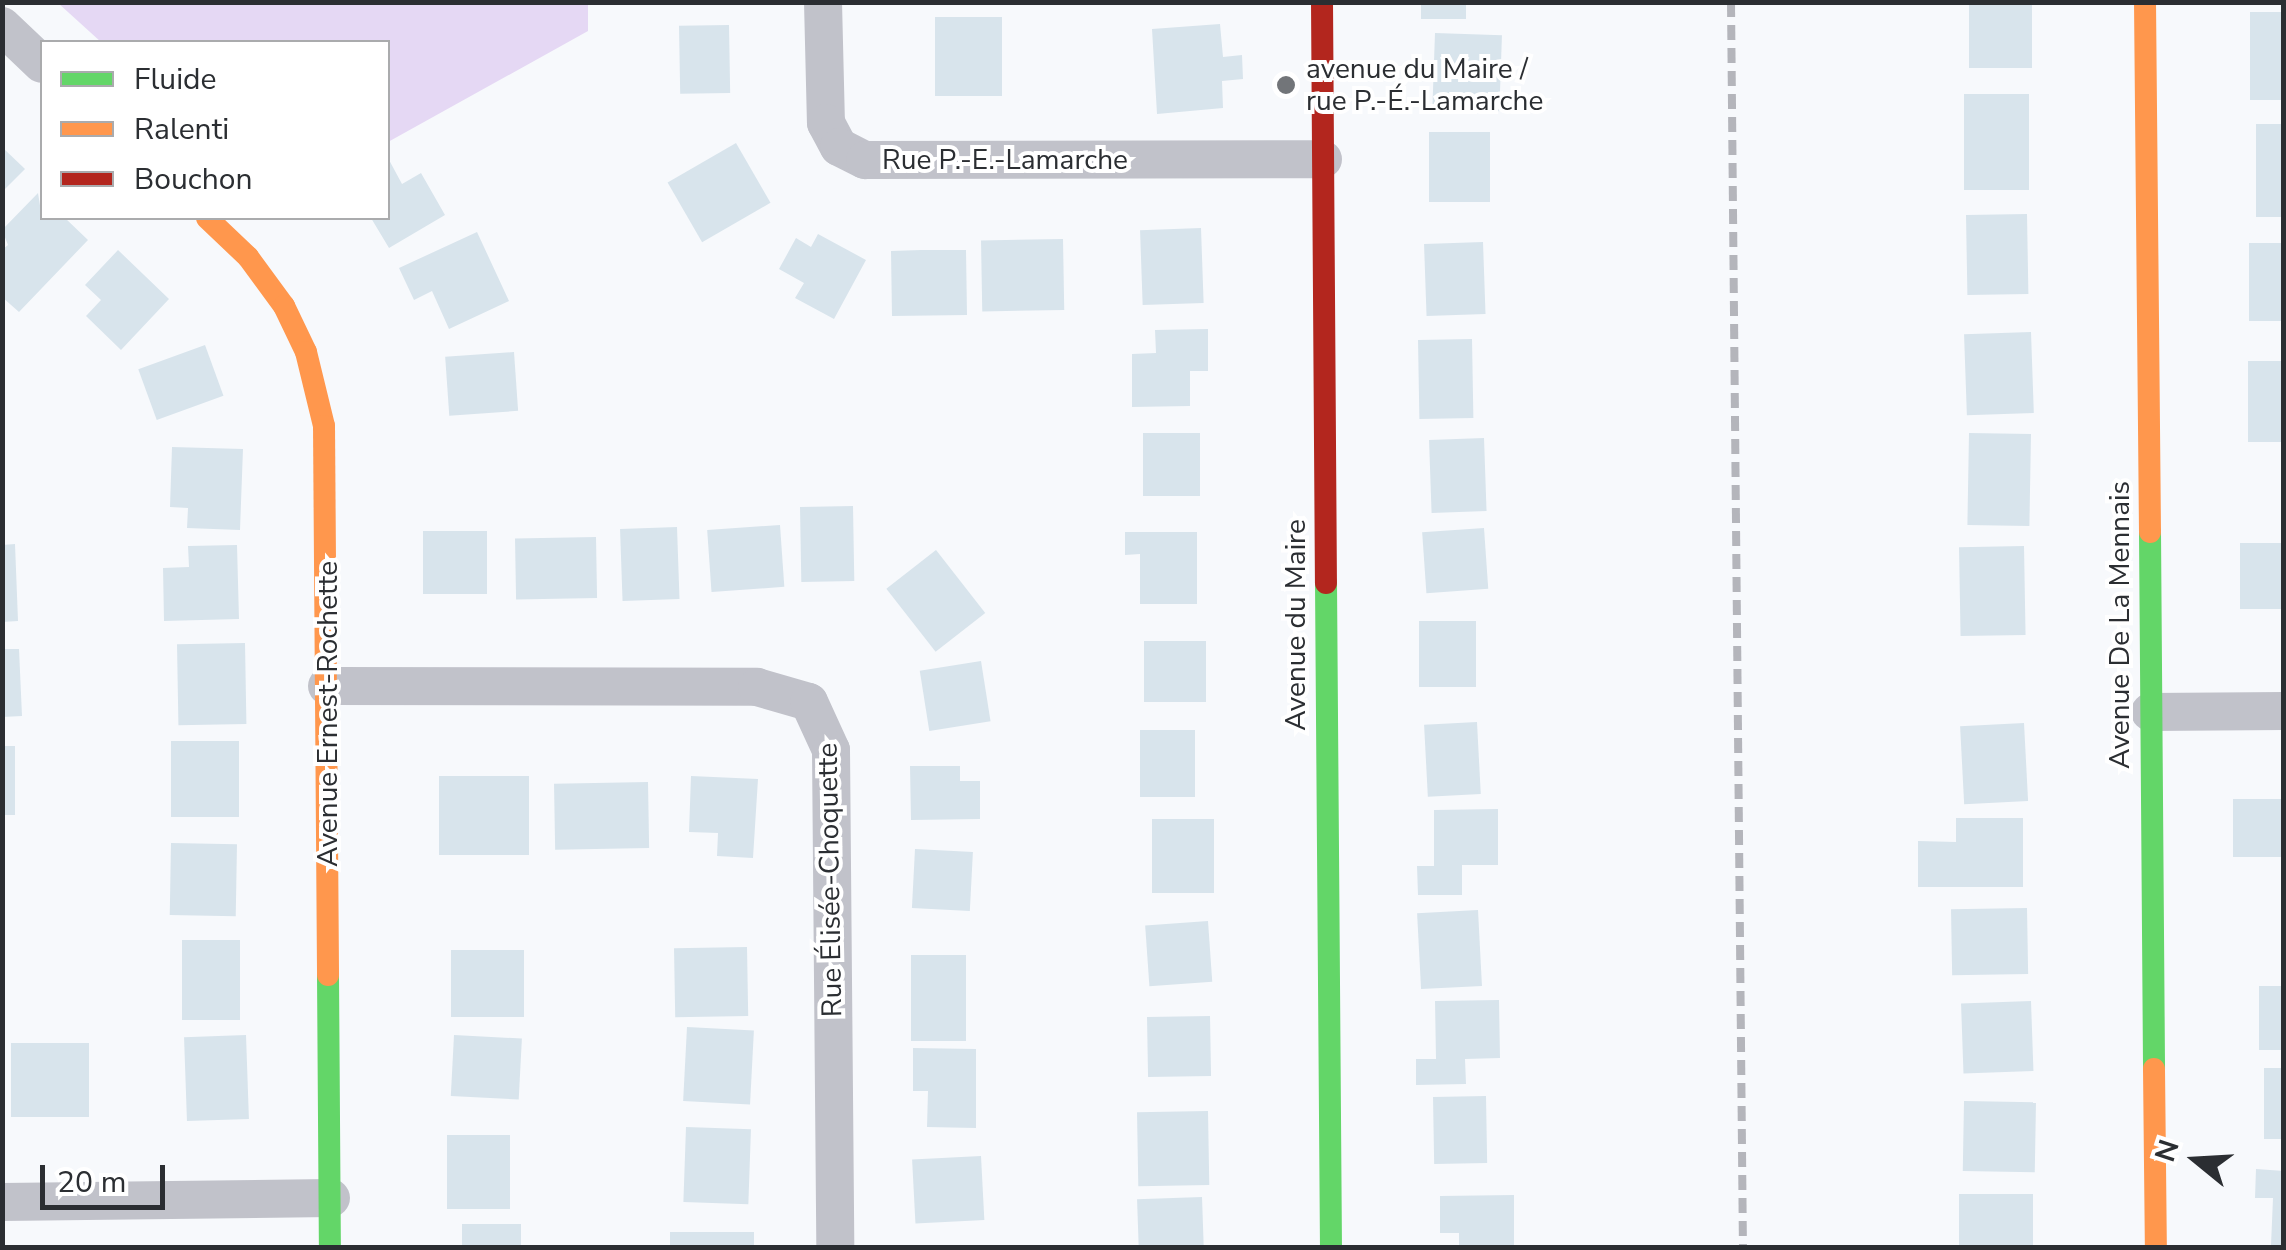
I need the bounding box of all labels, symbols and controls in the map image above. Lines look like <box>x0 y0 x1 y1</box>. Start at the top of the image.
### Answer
legend <box>40 40 390 220</box>
place label: avenue du Maire / rue P.-É.-Lamarche <box>1306 52 1543 118</box>
text: Fluide <box>134 59 217 100</box>
marker: avenue du Maire / rue P.-É.-Lamarche <box>1275 74 1297 96</box>
text: Ralenti <box>134 109 229 150</box>
street label: Rue P.-E.-Lamarche <box>882 143 1128 177</box>
text: Bouchon <box>134 159 252 200</box>
street label: Avenue De La Mennais <box>2103 481 2137 769</box>
street label: Avenue du Maire <box>1279 519 1313 731</box>
street label: Avenue Ernest-Rochette <box>311 561 345 867</box>
street label: Rue Élisée-Choquette <box>811 743 849 1017</box>
north arrow <box>2146 1110 2246 1210</box>
text: N <box>2146 1135 2189 1167</box>
scale bar <box>45 1145 170 1207</box>
text: 20 m <box>57 1162 126 1203</box>

